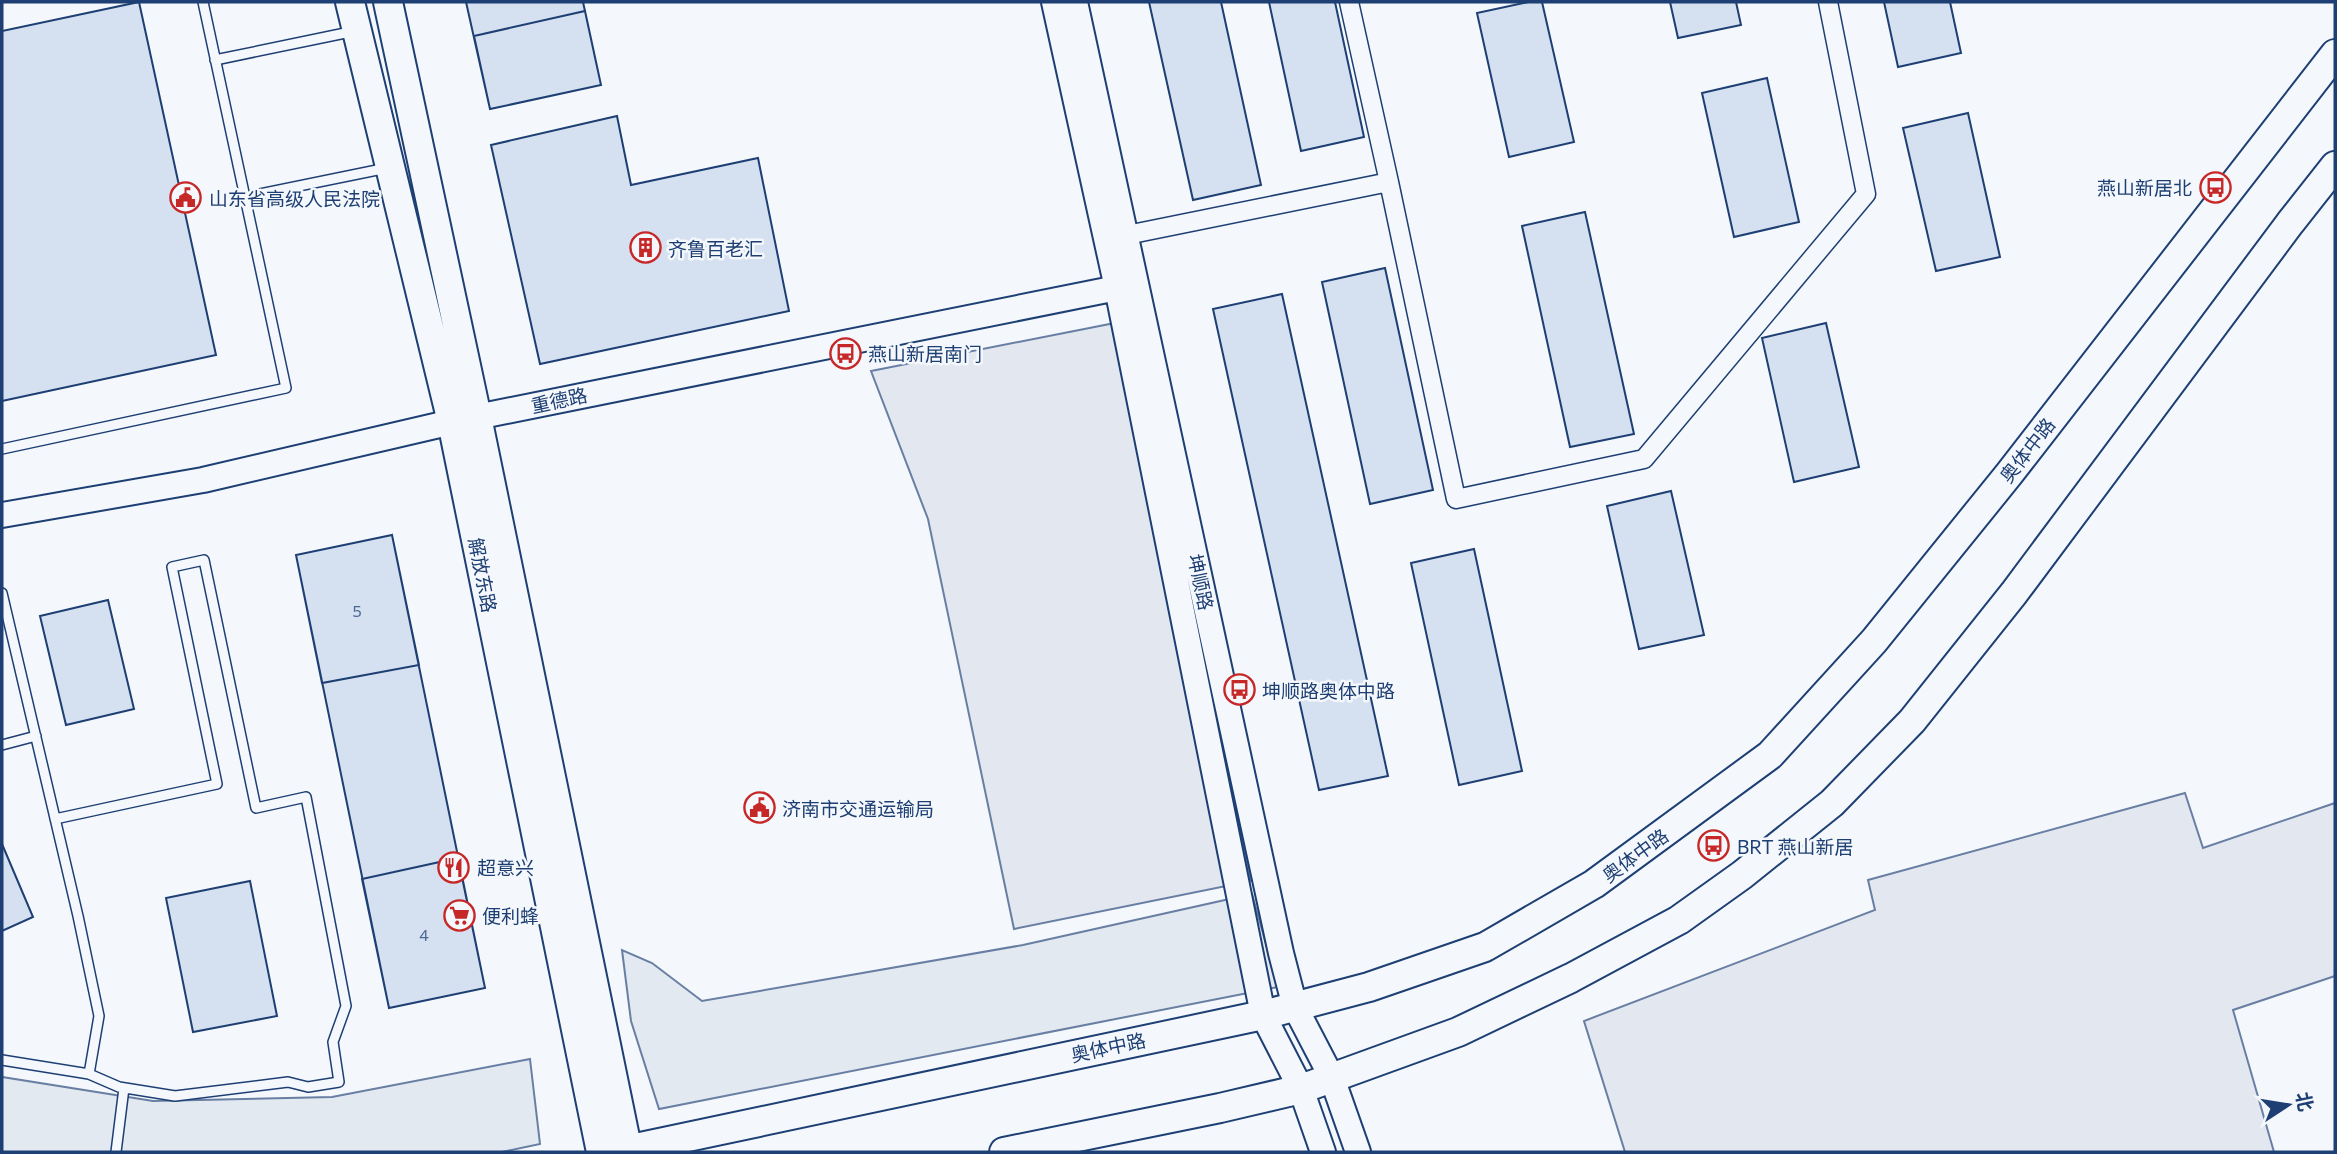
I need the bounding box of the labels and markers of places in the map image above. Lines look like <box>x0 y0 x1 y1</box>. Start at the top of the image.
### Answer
bus stop icon: 燕山新居北 <box>2198 170 2232 204</box>
place label: 燕山新居北 <box>2097 176 2192 199</box>
public building icon: 山东省高级人民法院 <box>169 181 203 215</box>
place label: 山东省高级人民法院 <box>209 187 380 210</box>
building icon: 齐鲁百老汇 <box>628 231 662 265</box>
place label: 齐鲁百老汇 <box>668 237 763 260</box>
bus stop icon: 燕山新居南门 <box>828 336 862 370</box>
place label: 燕山新居南门 <box>868 342 982 365</box>
bus stop icon: 坤顺路奥体中路 <box>1222 673 1256 707</box>
place label: 坤顺路奥体中路 <box>1262 679 1395 702</box>
public building icon: 济南市交通运输局 <box>742 791 776 825</box>
place label: 济南市交通运输局 <box>782 797 934 820</box>
bus stop icon: BRT 燕山新居 <box>1697 829 1731 863</box>
place label: BRT 燕山新居 <box>1737 835 1853 858</box>
restaurant icon: 超意兴 <box>437 850 471 884</box>
place label: 超意兴 <box>477 856 534 879</box>
supermarket icon: 便利蜂 <box>442 898 476 932</box>
place label: 便利蜂 <box>482 904 539 927</box>

